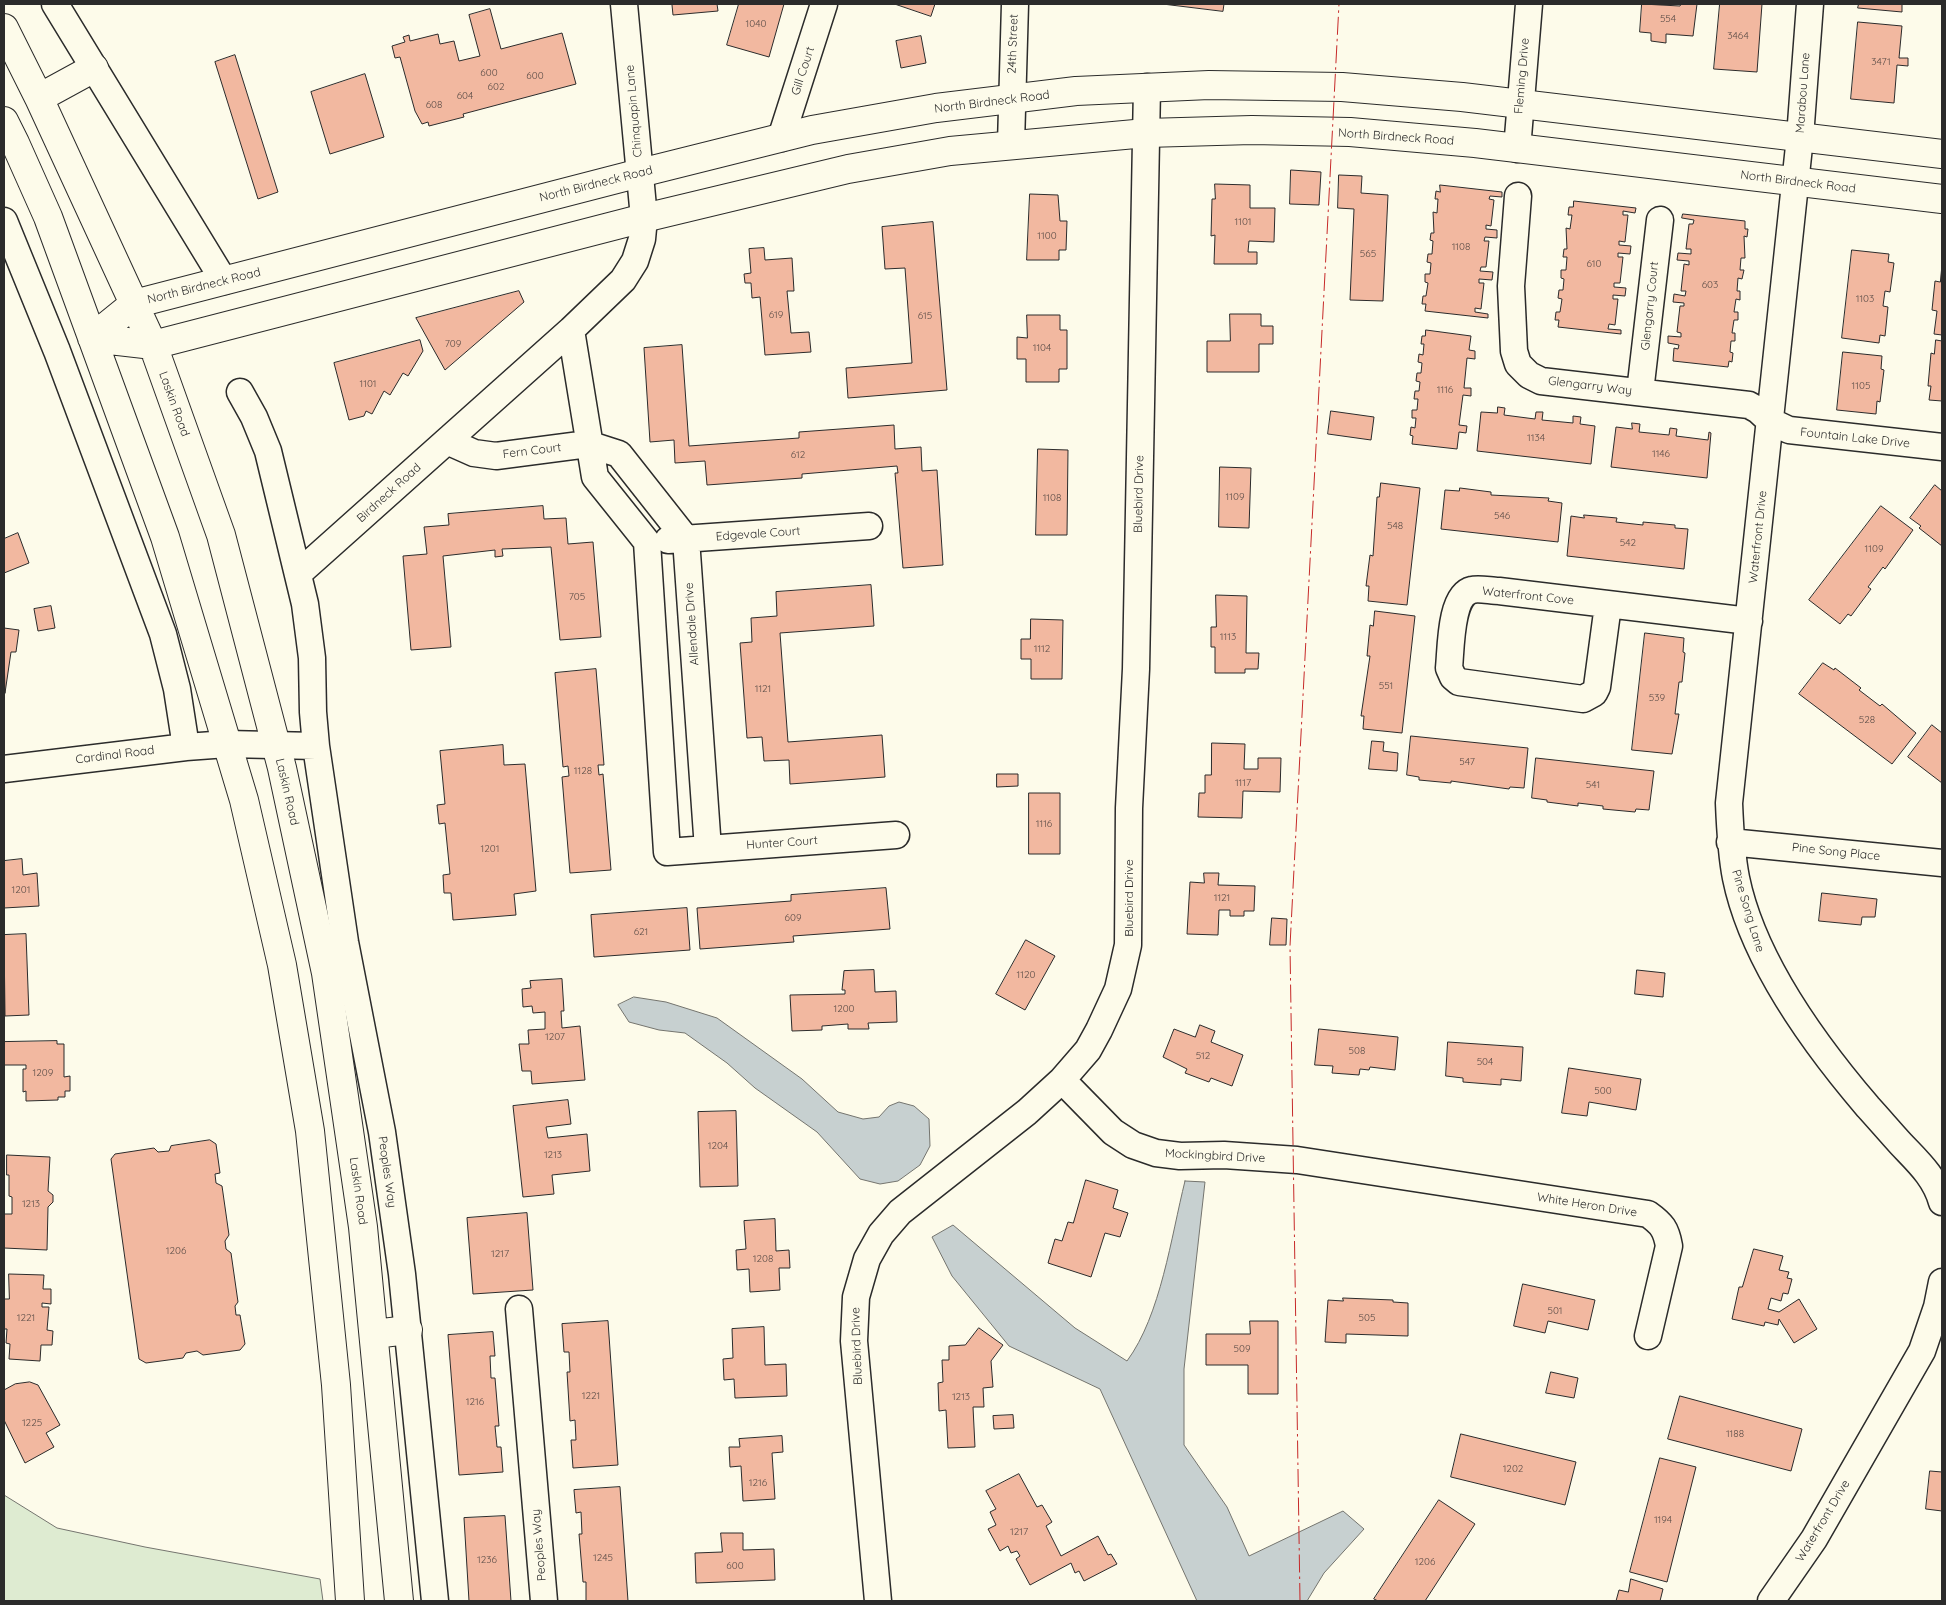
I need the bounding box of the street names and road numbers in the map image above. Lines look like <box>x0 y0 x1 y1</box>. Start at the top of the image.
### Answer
street label: 24th Street <box>1005 14 1021 74</box>
street label: Fleming Drive <box>1512 37 1532 115</box>
street label: Gill Court <box>788 45 818 97</box>
street label: Marabou Lane <box>1793 52 1813 134</box>
street label: Chinquapin Lane <box>623 64 645 158</box>
street label: North Birdneck Road <box>933 88 1051 116</box>
street label: North Birdneck Road <box>1338 126 1454 148</box>
street label: North Birdneck Road <box>538 163 654 205</box>
street label: North Birdneck Road <box>1739 168 1857 196</box>
street label: Glengarry Court <box>1638 261 1662 351</box>
street label: North Birdneck Road <box>146 265 262 307</box>
street label: Laskin Road <box>156 369 192 439</box>
street label: Glengarry Way <box>1547 374 1633 398</box>
street label: Fountain Lake Drive <box>1799 425 1911 451</box>
street label: Fern Court <box>502 440 562 462</box>
street label: Bluebird Drive <box>1131 455 1147 533</box>
street label: Birdneck Road <box>354 460 424 526</box>
street label: Waterfront Drive <box>1746 490 1770 584</box>
street label: Edgevale Court <box>715 524 801 544</box>
street label: Allendale Drive <box>682 582 702 666</box>
street label: Waterfront Cove <box>1481 584 1575 608</box>
street label: Cardinal Road <box>75 743 155 767</box>
street label: Laskin Road <box>272 757 302 827</box>
street label: Hunter Court <box>746 833 818 853</box>
street label: Pine Song Place <box>1791 840 1881 864</box>
street label: Bluebird Drive <box>1122 859 1136 937</box>
street label: Pine Song Lane <box>1729 868 1767 954</box>
street label: Peoples Way <box>375 1135 399 1209</box>
street label: Mockingbird Drive <box>1164 1146 1266 1166</box>
street label: Laskin Road <box>346 1156 370 1226</box>
street label: White Heron Drive <box>1536 1190 1638 1220</box>
street label: Bluebird Drive <box>848 1307 866 1385</box>
street label: Waterfront Drive <box>1793 1477 1853 1565</box>
street label: Peoples Way <box>529 1508 549 1582</box>

